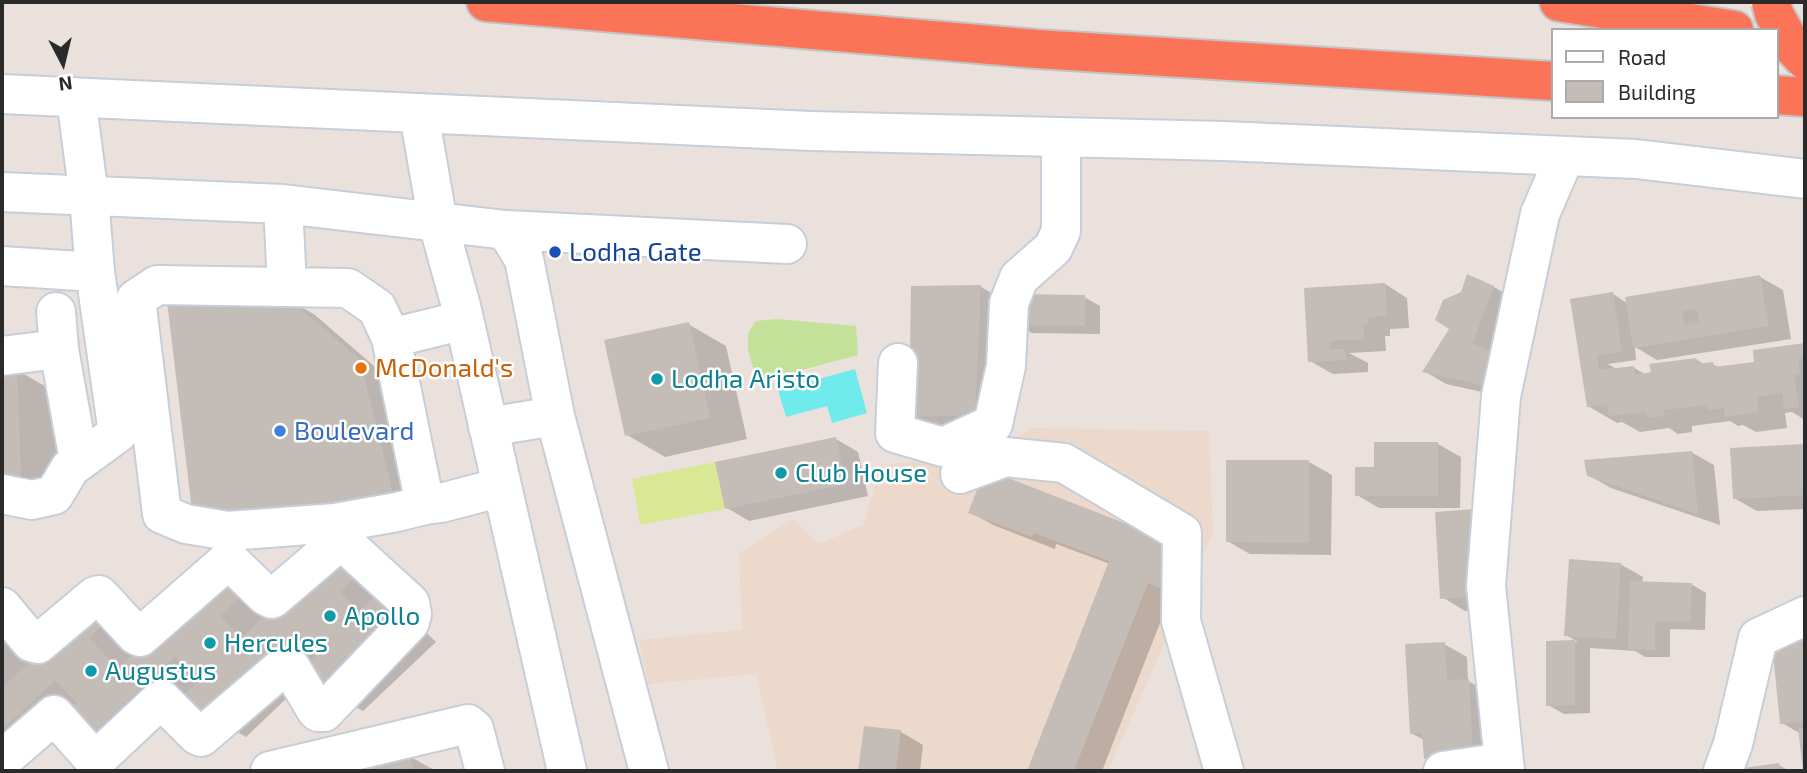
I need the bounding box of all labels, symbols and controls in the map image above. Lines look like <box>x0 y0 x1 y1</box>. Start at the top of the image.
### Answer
north arrow <box>28 28 98 98</box>
legend <box>1552 28 1779 119</box>
text: Road <box>1618 44 1666 69</box>
text: N <box>57 72 74 97</box>
text: Building <box>1618 79 1696 104</box>
place label: Lodha Gate <box>569 236 702 268</box>
marker: Lodha Gate <box>547 244 563 260</box>
place label: McDonald's <box>375 352 513 384</box>
marker: McDonald's <box>353 360 369 376</box>
place label: Lodha Aristo <box>671 363 820 395</box>
marker: Lodha Aristo <box>649 371 665 387</box>
place label: Boulevard <box>294 415 414 447</box>
marker: Boulevard <box>272 423 288 439</box>
place label: Club House <box>795 457 927 489</box>
marker: Club House <box>773 465 789 481</box>
place label: Apollo <box>344 600 420 632</box>
marker: Apollo <box>322 608 338 624</box>
place label: Hercules <box>224 627 328 659</box>
marker: Hercules <box>202 635 218 651</box>
place label: Augustus <box>105 655 216 687</box>
marker: Augustus <box>83 663 99 679</box>

